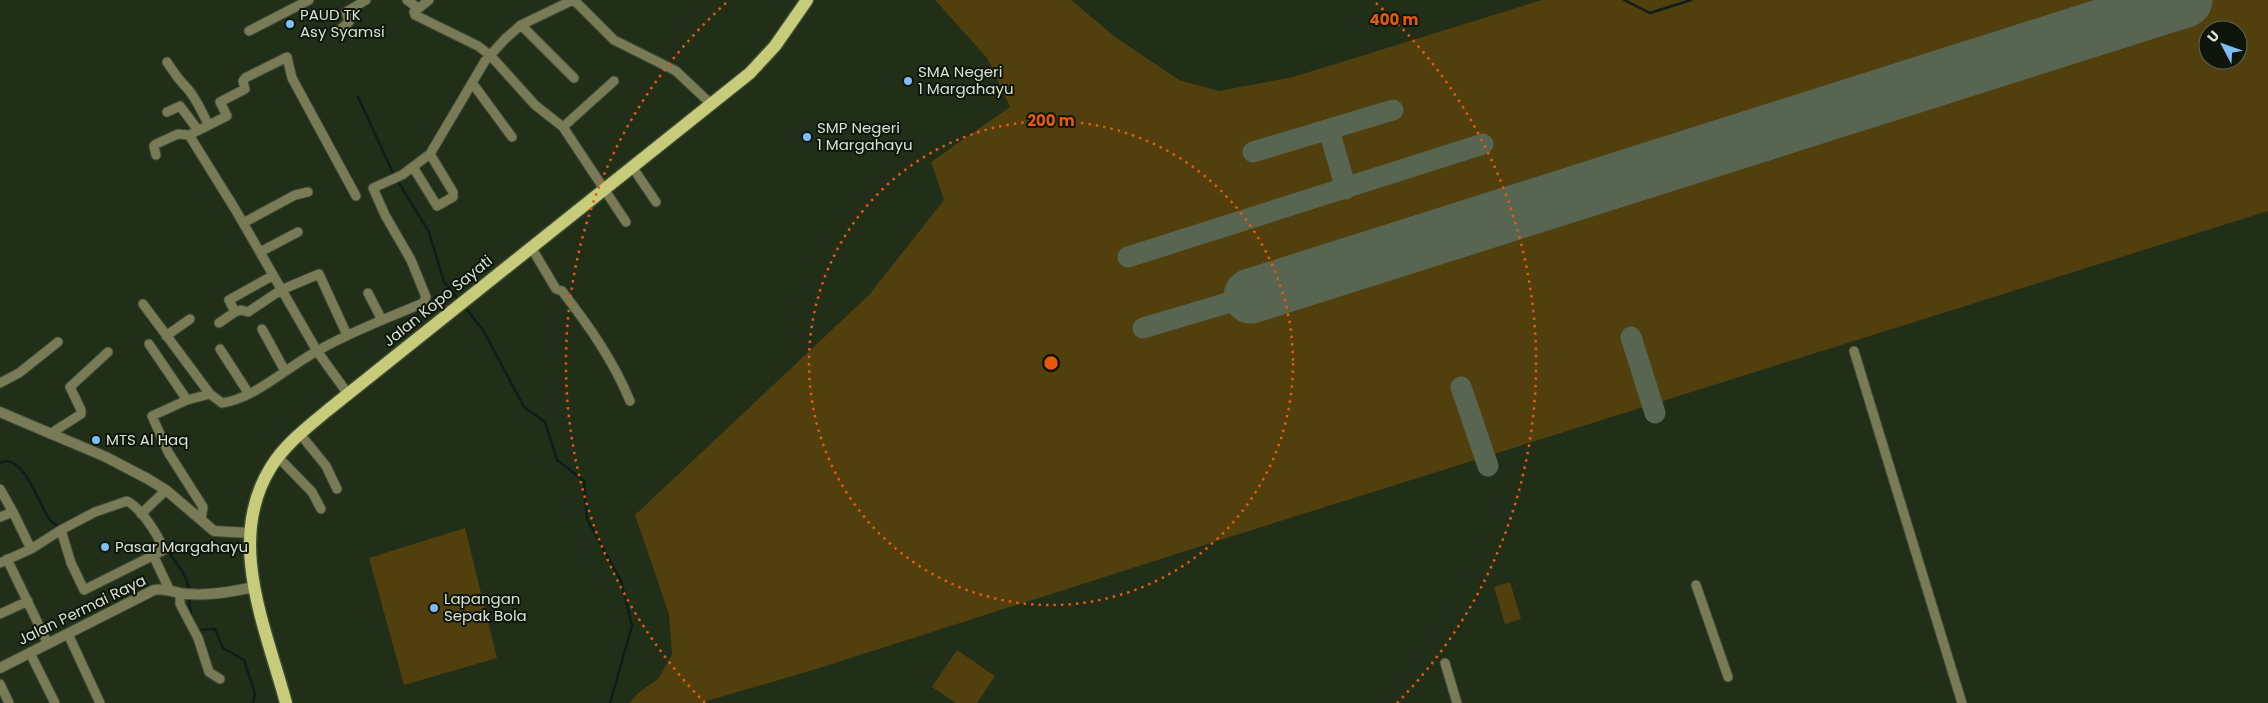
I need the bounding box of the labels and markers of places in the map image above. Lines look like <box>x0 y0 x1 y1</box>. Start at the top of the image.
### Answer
place label: PAUD TK Asy Syamsi <box>300 4 385 42</box>
marker: PAUD TK Asy Syamsi <box>284 18 296 30</box>
place label: SMA Negeri 1 Margahayu <box>918 61 1014 99</box>
marker: SMA Negeri 1 Margahayu <box>902 75 914 87</box>
place label: SMP Negeri 1 Margahayu <box>817 117 913 155</box>
marker: SMP Negeri 1 Margahayu <box>801 131 813 143</box>
centre of rings <box>1042 354 1060 372</box>
place label: MTS Al Haq <box>106 429 188 450</box>
marker: MTS Al Haq <box>90 434 102 446</box>
place label: Pasar Margahayu <box>115 536 248 557</box>
marker: Pasar Margahayu <box>99 541 111 553</box>
place label: Lapangan Sepak Bola <box>444 588 527 626</box>
marker: Lapangan Sepak Bola <box>428 602 440 614</box>

